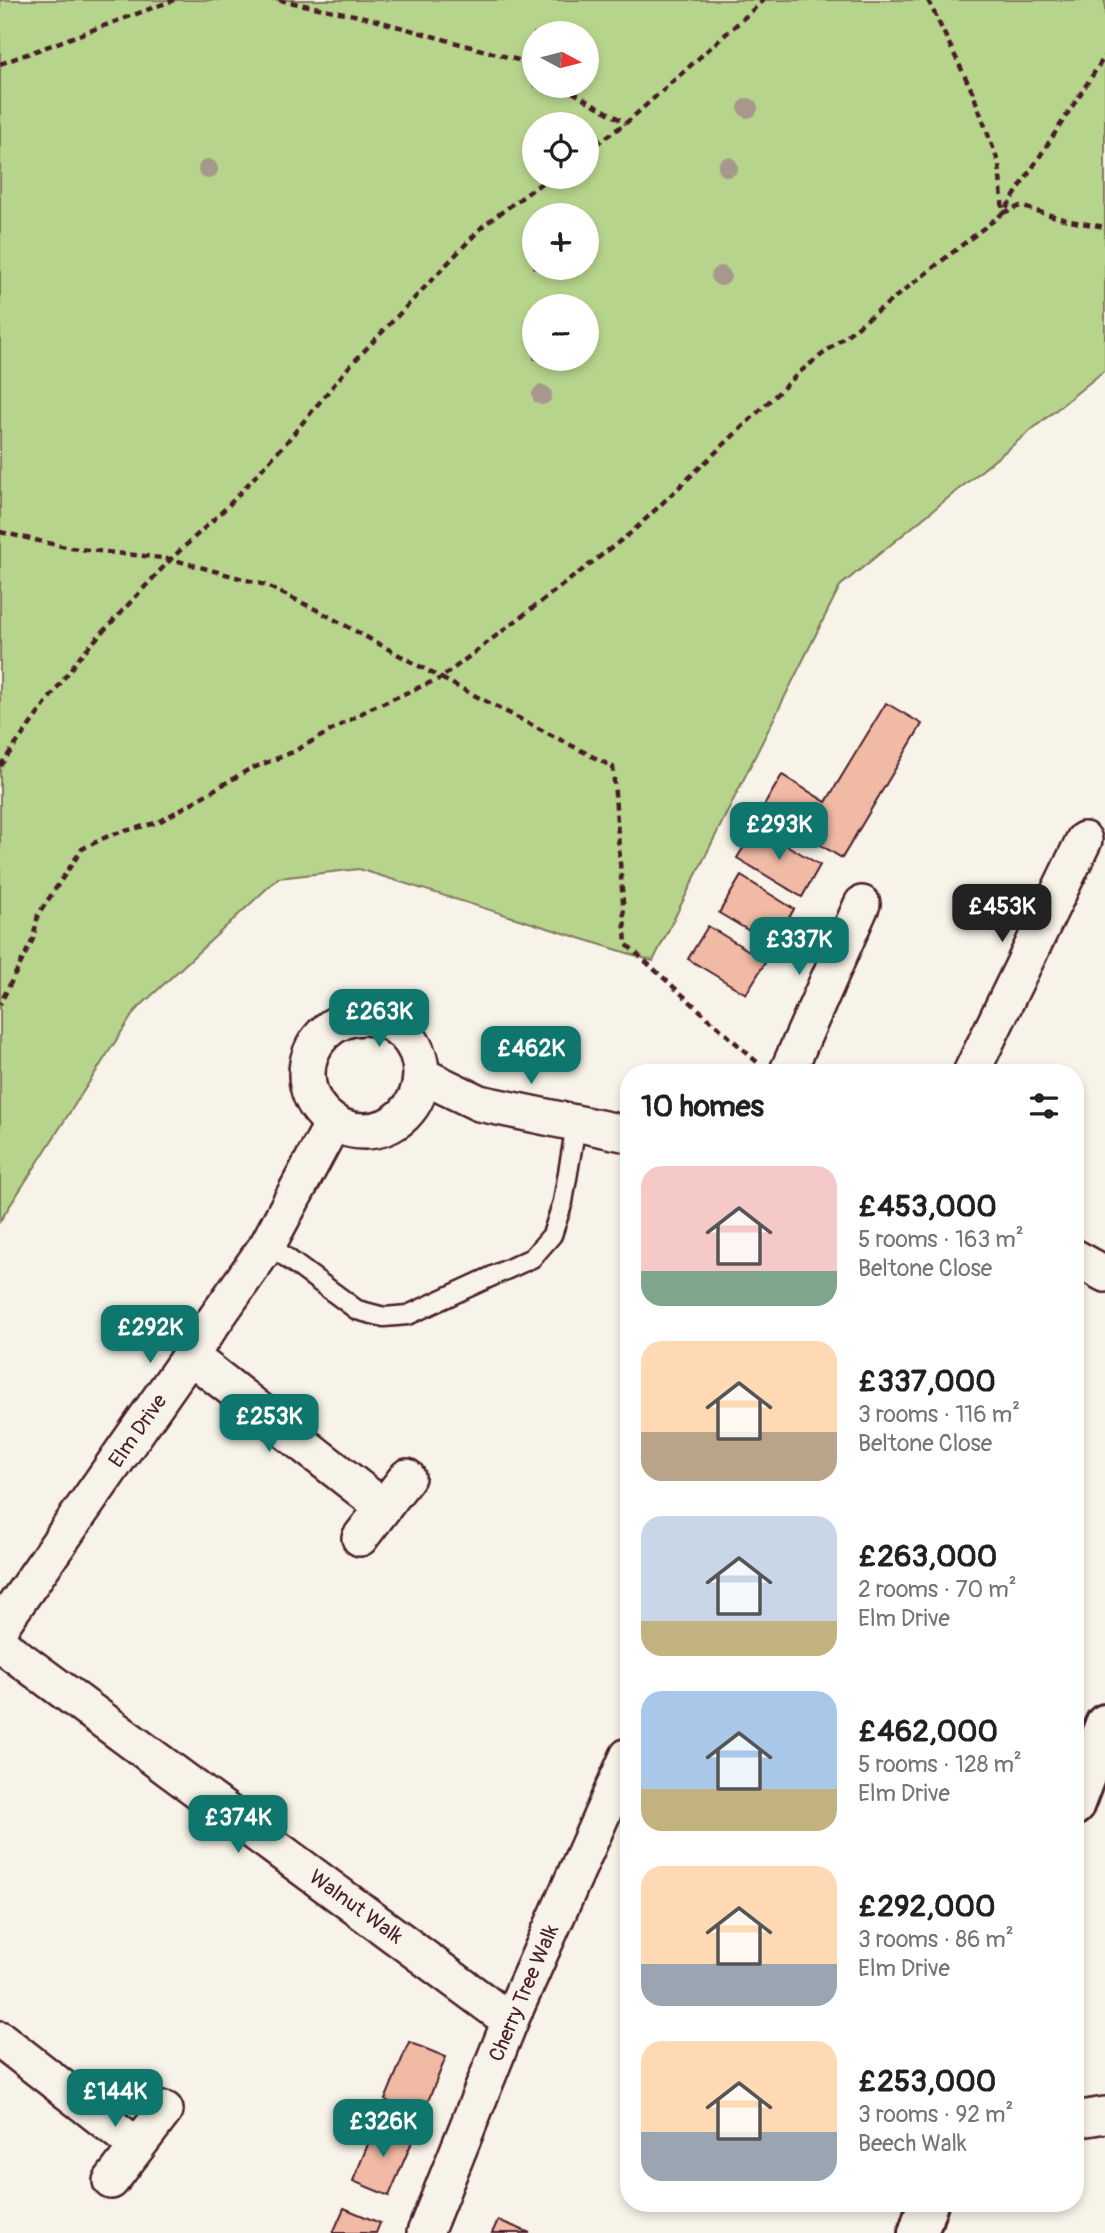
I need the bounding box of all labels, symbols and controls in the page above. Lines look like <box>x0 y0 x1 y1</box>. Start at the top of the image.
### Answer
north arrow <box>522 21 598 98</box>
map controls <box>522 21 599 371</box>
button: locate <box>522 112 599 189</box>
button: + <box>522 203 599 280</box>
button: − <box>522 294 599 371</box>
pin: £293K <box>730 802 828 862</box>
text: £293K <box>746 810 812 839</box>
pin: £453K <box>953 884 1051 944</box>
text: £453K <box>968 892 1036 921</box>
pin: £337K <box>750 918 848 977</box>
text: £337K <box>766 925 832 954</box>
pin: £263K <box>330 990 428 1049</box>
text: £263K <box>345 997 413 1026</box>
pin: £462K <box>482 1026 580 1086</box>
text: £462K <box>497 1034 565 1063</box>
icon: filters <box>1025 1087 1063 1125</box>
text: 10 homes <box>641 1088 764 1125</box>
text: £453,000 <box>858 1188 997 1225</box>
icon: home <box>697 1194 781 1278</box>
text: 5 rooms · 163 m² <box>858 1225 1024 1254</box>
text: Beltone Close <box>858 1254 992 1283</box>
pin: £292K <box>101 1306 199 1365</box>
text: £292K <box>117 1313 183 1342</box>
text: £337,000 <box>858 1363 996 1400</box>
icon: home <box>697 1369 781 1453</box>
street label: Elm Drive <box>103 1388 174 1473</box>
pin: £253K <box>220 1394 318 1454</box>
text: 3 rooms · 116 m² <box>858 1400 1020 1429</box>
text: £253K <box>236 1402 302 1431</box>
text: Beltone Close <box>858 1429 992 1458</box>
text: £263,000 <box>858 1538 997 1575</box>
icon: home <box>697 1544 781 1628</box>
text: 2 rooms · 70 m² <box>858 1575 1017 1604</box>
text: Elm Drive <box>858 1604 950 1633</box>
text: £462,000 <box>858 1713 998 1750</box>
icon: home <box>697 1719 781 1803</box>
text: 5 rooms · 128 m² <box>858 1750 1022 1779</box>
text: Elm Drive <box>858 1779 950 1808</box>
pin: £374K <box>189 1796 287 1855</box>
text: £374K <box>205 1803 272 1832</box>
street label: Walnut Walk <box>304 1864 408 1950</box>
text: £292,000 <box>858 1888 995 1925</box>
icon: home <box>697 1894 781 1978</box>
street label: Cherry Tree Walk <box>483 1920 565 2066</box>
text: 3 rooms · 86 m² <box>858 1925 1014 1954</box>
text: Elm Drive <box>858 1954 950 1983</box>
text: £253,000 <box>858 2063 996 2100</box>
icon: home <box>697 2069 781 2153</box>
pin: £144K <box>66 2070 164 2129</box>
text: £144K <box>83 2077 147 2106</box>
pin: £326K <box>334 2100 432 2159</box>
text: 3 rooms · 92 m² <box>858 2100 1013 2129</box>
text: £326K <box>349 2107 417 2136</box>
text: Beech Walk <box>858 2129 967 2158</box>

